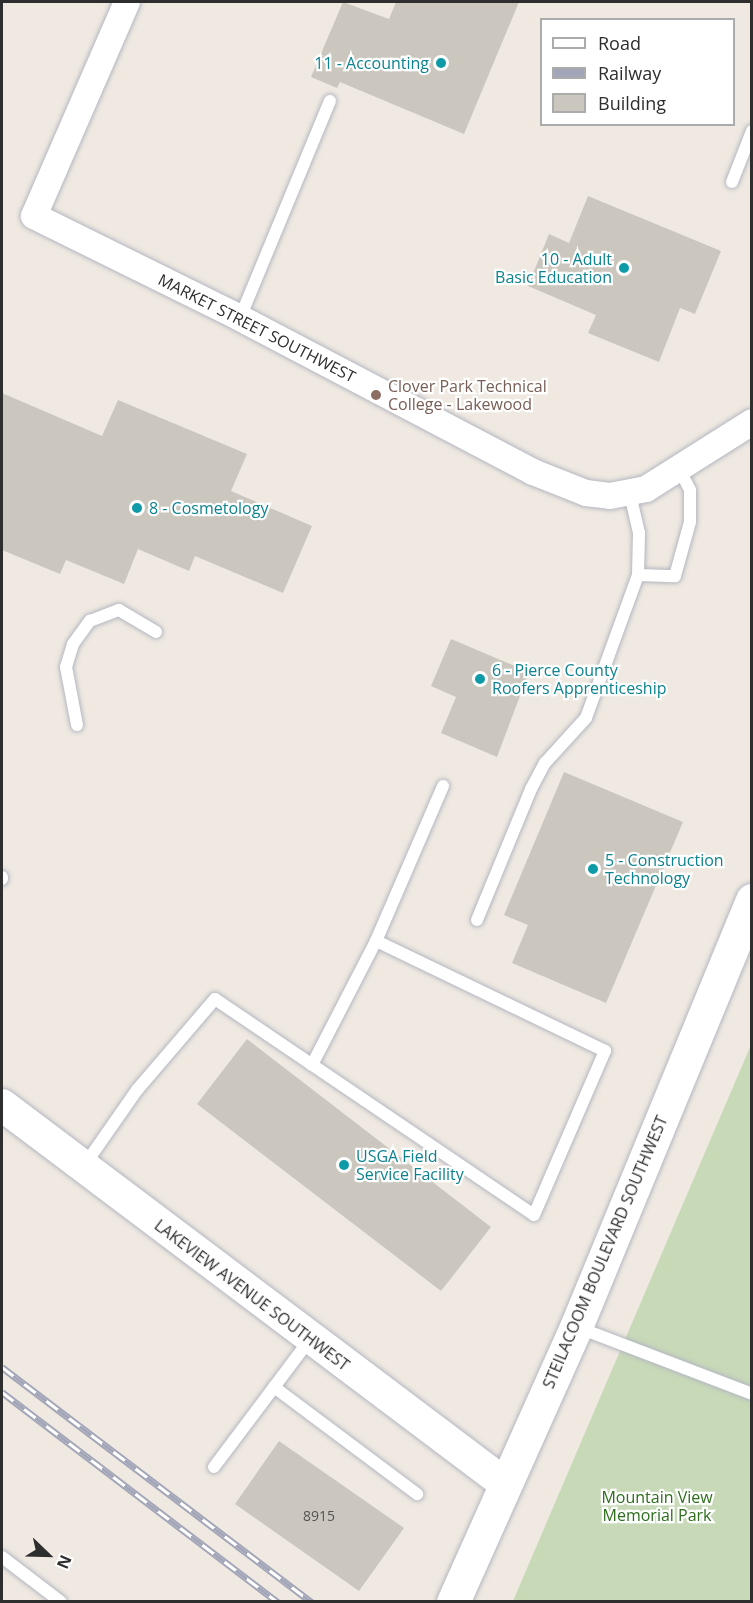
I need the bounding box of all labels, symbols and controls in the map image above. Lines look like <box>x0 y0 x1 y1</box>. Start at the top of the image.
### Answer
legend <box>540 18 735 126</box>
text: Road <box>598 31 641 55</box>
place label: 11 - Accounting <box>314 53 429 73</box>
marker: 11 - Accounting <box>434 56 448 70</box>
text: Railway <box>598 61 661 85</box>
text: Building <box>598 91 666 115</box>
place label: 10 - Adult Basic Education <box>495 249 612 287</box>
marker: 10 - Adult Basic Education <box>617 261 631 275</box>
street label: MARKET STREET SOUTHWEST <box>155 270 359 386</box>
place label: Clover Park Technical College - Lakewood <box>388 376 547 414</box>
marker: Clover Park Technical College - Lakewood <box>369 388 383 402</box>
place label: 8 - Cosmetology <box>149 498 268 518</box>
marker: 8 - Cosmetology <box>130 501 144 515</box>
place label: 6 - Pierce County Roofers Apprenticeship <box>492 660 666 698</box>
marker: 6 - Pierce County Roofers Apprenticeship <box>473 672 487 686</box>
place label: 5 - Construction Technology <box>605 850 724 888</box>
marker: 5 - Construction Technology <box>586 862 600 876</box>
street label: STEILACOOM BOULEVARD SOUTHWEST <box>539 1113 671 1391</box>
place label: USGA Field Service Facility <box>356 1146 464 1184</box>
marker: USGA Field Service Facility <box>337 1158 351 1172</box>
street label: LAKEVIEW AVENUE SOUTHWEST <box>151 1215 353 1375</box>
park label: Mountain View Memorial Park <box>601 1487 713 1525</box>
house number: 8915 <box>303 1508 335 1524</box>
north arrow <box>18 1525 78 1585</box>
text: N <box>52 1552 77 1572</box>

